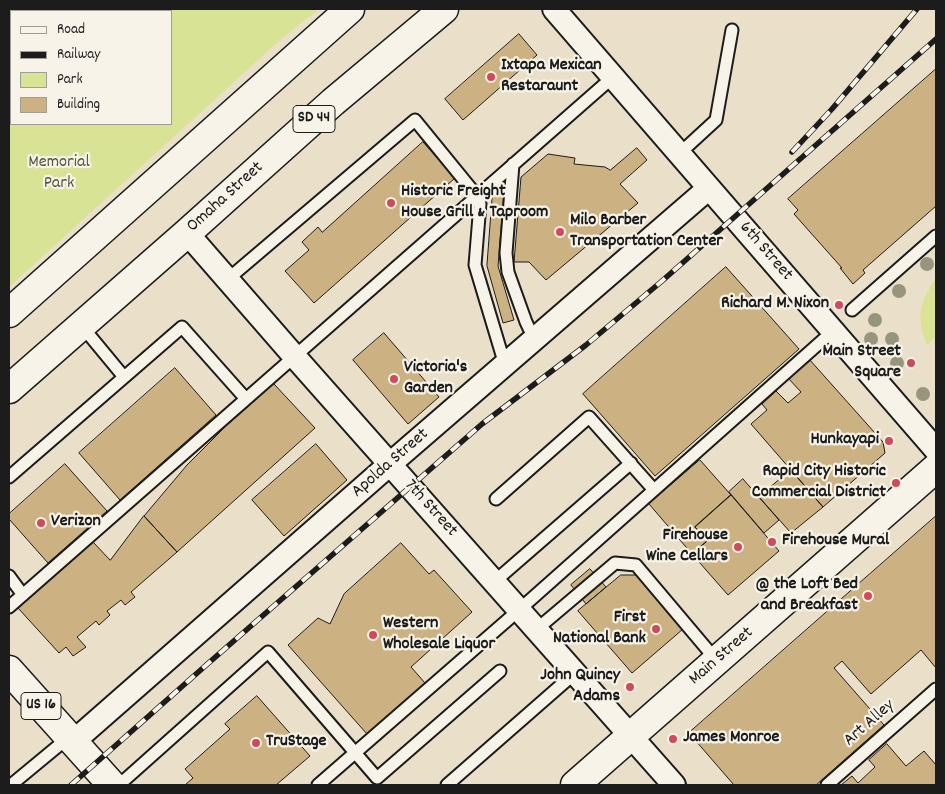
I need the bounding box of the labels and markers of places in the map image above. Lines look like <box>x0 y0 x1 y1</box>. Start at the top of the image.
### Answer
place label: Ixtapa Mexican Restaraunt <box>501 56 602 98</box>
marker: Ixtapa Mexican Restaraunt <box>485 71 497 83</box>
place label: Historic Freight House Grill & Taproom <box>401 182 548 224</box>
marker: Historic Freight House Grill & Taproom <box>385 197 397 209</box>
place label: Milo Barber Transportation Center <box>570 211 723 253</box>
marker: Milo Barber Transportation Center <box>554 226 566 238</box>
place label: Richard M. Nixon <box>721 294 829 316</box>
marker: Richard M. Nixon <box>833 299 845 311</box>
place label: Main Street Square <box>823 342 901 384</box>
marker: Main Street Square <box>905 357 917 369</box>
place label: Victoria's Garden <box>404 358 467 400</box>
marker: Victoria's Garden <box>388 373 400 385</box>
place label: Hunkayapi <box>811 430 879 452</box>
marker: Hunkayapi <box>883 435 895 447</box>
place label: Rapid City Historic Commercial District <box>752 462 886 504</box>
marker: Rapid City Historic Commercial District <box>890 477 902 489</box>
place label: Verizon <box>51 512 101 534</box>
marker: Verizon <box>35 517 47 529</box>
place label: Firehouse Wine Cellars <box>646 526 728 568</box>
place label: Firehouse Mural <box>782 531 889 553</box>
marker: Firehouse Mural <box>766 536 778 548</box>
marker: Firehouse Wine Cellars <box>732 541 744 553</box>
place label: @ the Loft Bed and Breakfast <box>755 575 858 618</box>
marker: @ the Loft Bed and Breakfast <box>862 590 874 602</box>
place label: First National Bank <box>553 608 646 650</box>
place label: Western Wholesale Liquor <box>383 614 495 656</box>
marker: First National Bank <box>650 623 662 635</box>
marker: Western Wholesale Liquor <box>367 629 379 641</box>
place label: John Quincy Adams <box>540 666 620 709</box>
marker: John Quincy Adams <box>624 681 636 693</box>
place label: James Monroe <box>683 728 779 750</box>
place label: TruStage <box>266 732 326 754</box>
marker: James Monroe <box>667 733 679 745</box>
marker: TruStage <box>250 737 262 749</box>

